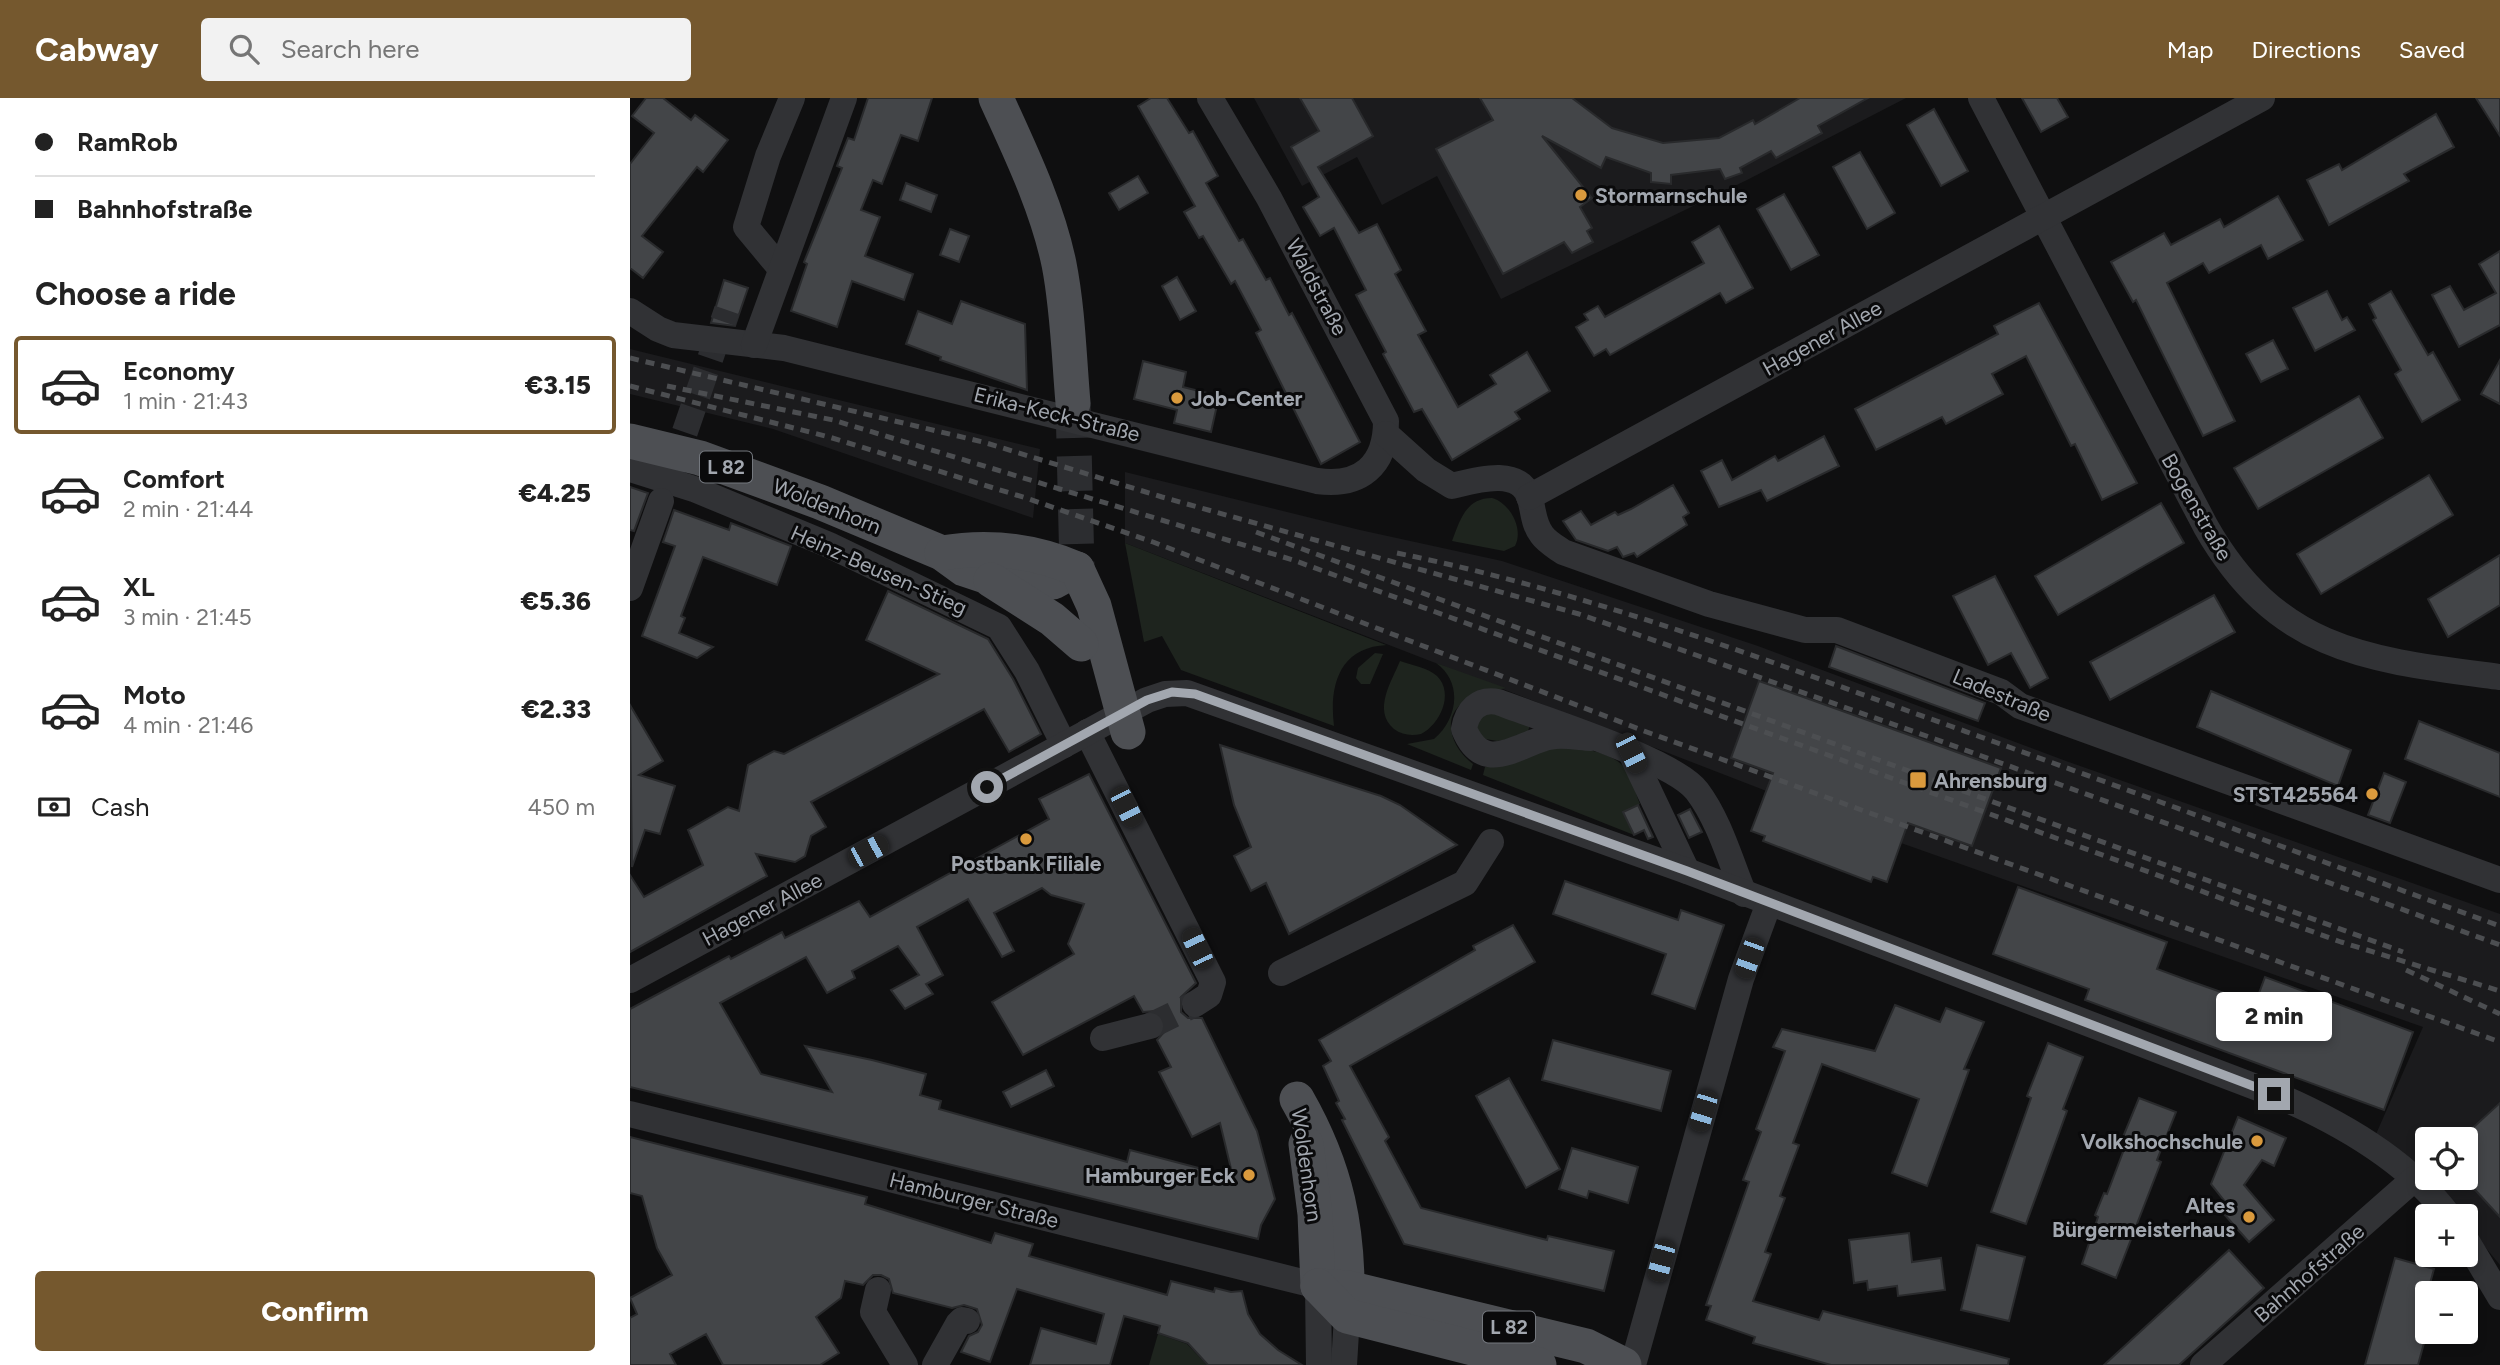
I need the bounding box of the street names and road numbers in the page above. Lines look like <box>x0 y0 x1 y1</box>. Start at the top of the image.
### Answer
street label: Waldstraße <box>1281 234 1353 340</box>
street label: Hagener Allee <box>1758 295 1886 381</box>
street label: Erika-Keck-Straße <box>971 381 1143 447</box>
street label: Bogenstraße <box>2156 449 2238 565</box>
road number: L 82 <box>700 452 752 482</box>
street label: Woldenhorn <box>769 473 885 539</box>
street label: Heinz-Beusen-Stieg <box>787 520 971 620</box>
street label: Ladestraße <box>1949 663 2055 727</box>
street label: Hagener Allee <box>698 867 826 951</box>
street label: Woldenhorn <box>1287 1107 1327 1223</box>
street label: Hamburger Straße <box>887 1167 1061 1233</box>
street label: Bahnhofstraße <box>2249 1218 2369 1328</box>
road number: L 82 <box>1483 1312 1535 1343</box>

